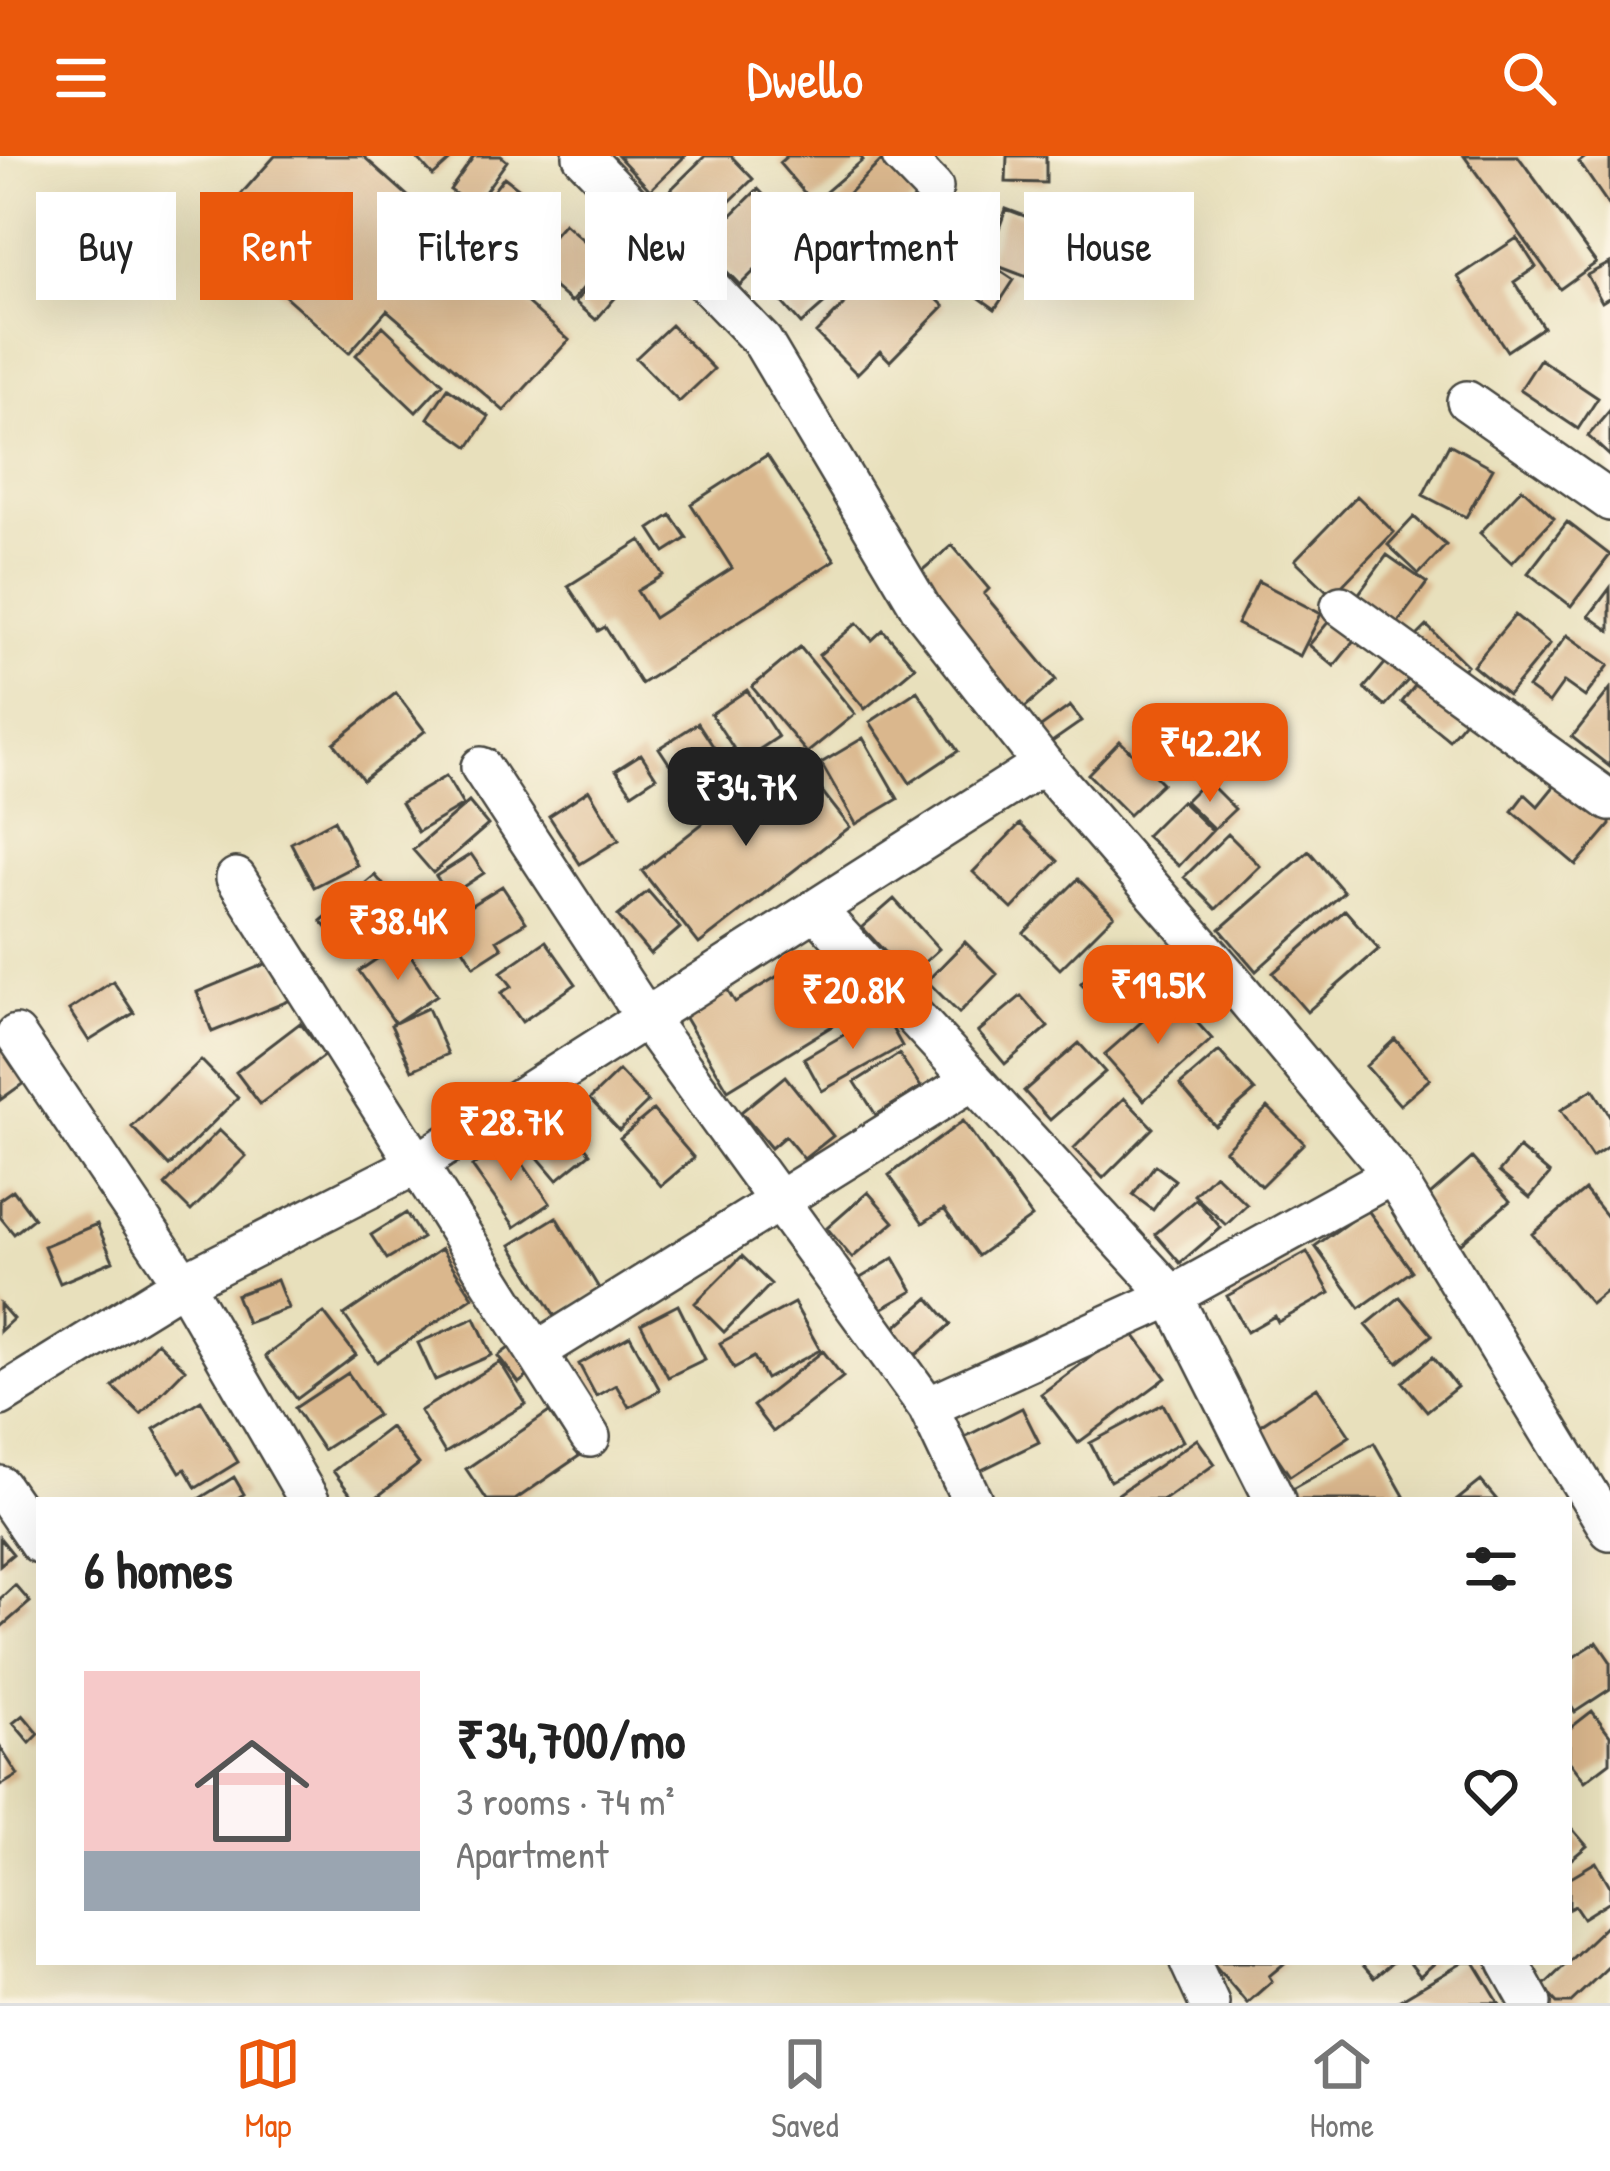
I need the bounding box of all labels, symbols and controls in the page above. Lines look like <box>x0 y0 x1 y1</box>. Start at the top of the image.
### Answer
text: Dwello <box>746 42 864 115</box>
icon: menu <box>48 45 114 111</box>
icon: search <box>1496 45 1562 111</box>
chip: Buy <box>36 192 176 300</box>
chip: Rent <box>200 192 353 300</box>
chip: Filters <box>377 192 561 300</box>
chip: New <box>585 192 727 300</box>
chip: Apartment <box>751 192 1000 300</box>
chip: House <box>1024 192 1194 300</box>
pin: ₹42.2K <box>1112 703 1308 805</box>
text: ₹42.2K <box>1159 715 1261 768</box>
pin: ₹34.7K <box>648 747 844 849</box>
text: ₹34.7K <box>695 759 797 812</box>
pin: ₹38.4K <box>300 881 496 983</box>
text: ₹38.4K <box>348 893 448 946</box>
pin: ₹19.5K <box>1060 945 1256 1047</box>
pin: ₹20.8K <box>755 950 951 1052</box>
text: ₹19.5K <box>1110 957 1206 1010</box>
text: ₹20.8K <box>801 962 905 1015</box>
pin: ₹28.7K <box>413 1082 609 1184</box>
text: ₹28.7K <box>458 1094 564 1147</box>
text: 6 homes <box>84 1535 233 1604</box>
icon: filters <box>1458 1536 1524 1602</box>
text: ₹34,700/mo <box>456 1705 685 1774</box>
icon: home <box>180 1719 324 1863</box>
icon: heart <box>1458 1758 1524 1824</box>
text: 3 rooms · 74 m² <box>456 1774 675 1827</box>
text: Apartment <box>456 1827 609 1880</box>
tab: Map <box>235 2031 301 2147</box>
tab: Saved <box>771 2031 839 2147</box>
tab: Home <box>1309 2031 1375 2147</box>

